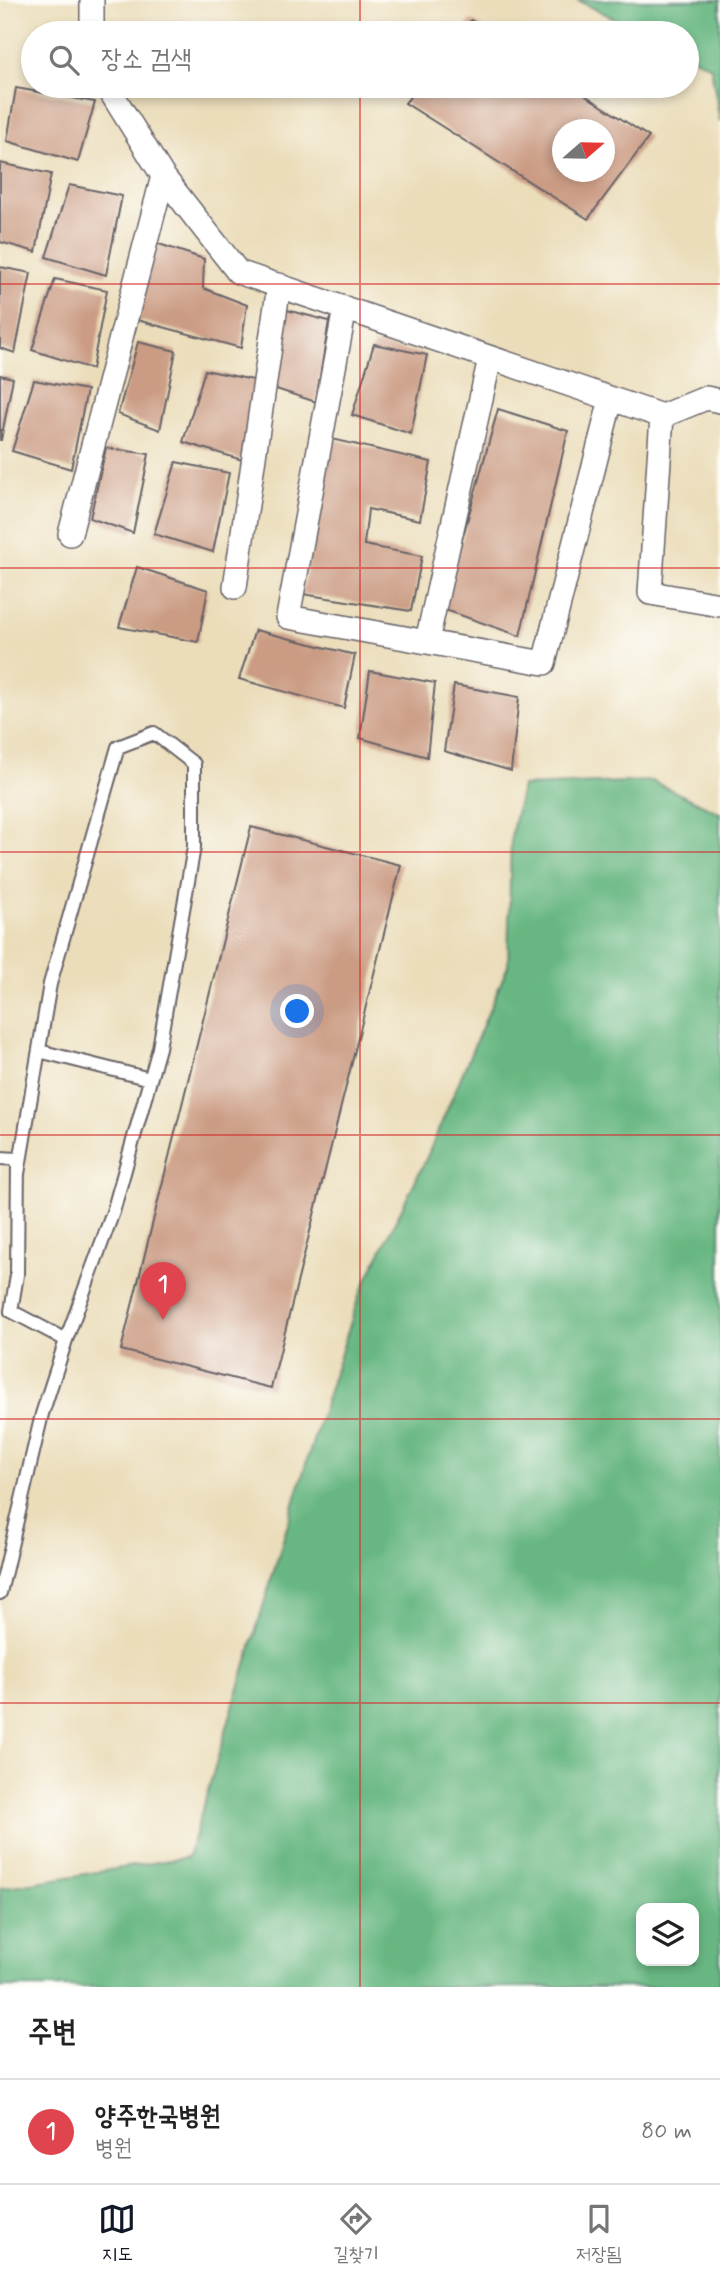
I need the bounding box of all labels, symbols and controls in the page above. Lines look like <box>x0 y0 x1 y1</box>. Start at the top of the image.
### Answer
search box <box>21 21 699 98</box>
icon: search <box>45 41 83 79</box>
text: 장소 검색 <box>101 43 192 77</box>
north arrow <box>552 119 615 182</box>
your location <box>280 994 314 1028</box>
pin: 1 <box>140 1262 186 1320</box>
map controls <box>636 1903 699 1966</box>
button: layers <box>636 1903 699 1966</box>
text: 주변 <box>28 2013 76 2052</box>
text: 양주한국병원 <box>95 2100 221 2134</box>
text: 1 <box>46 2117 56 2147</box>
text: 80 m <box>641 2117 692 2147</box>
text: 병원 <box>95 2134 132 2164</box>
tab: 지도 <box>98 2200 136 2267</box>
tab: 길찾기 <box>333 2200 379 2267</box>
tab: 저장됨 <box>576 2200 622 2267</box>

